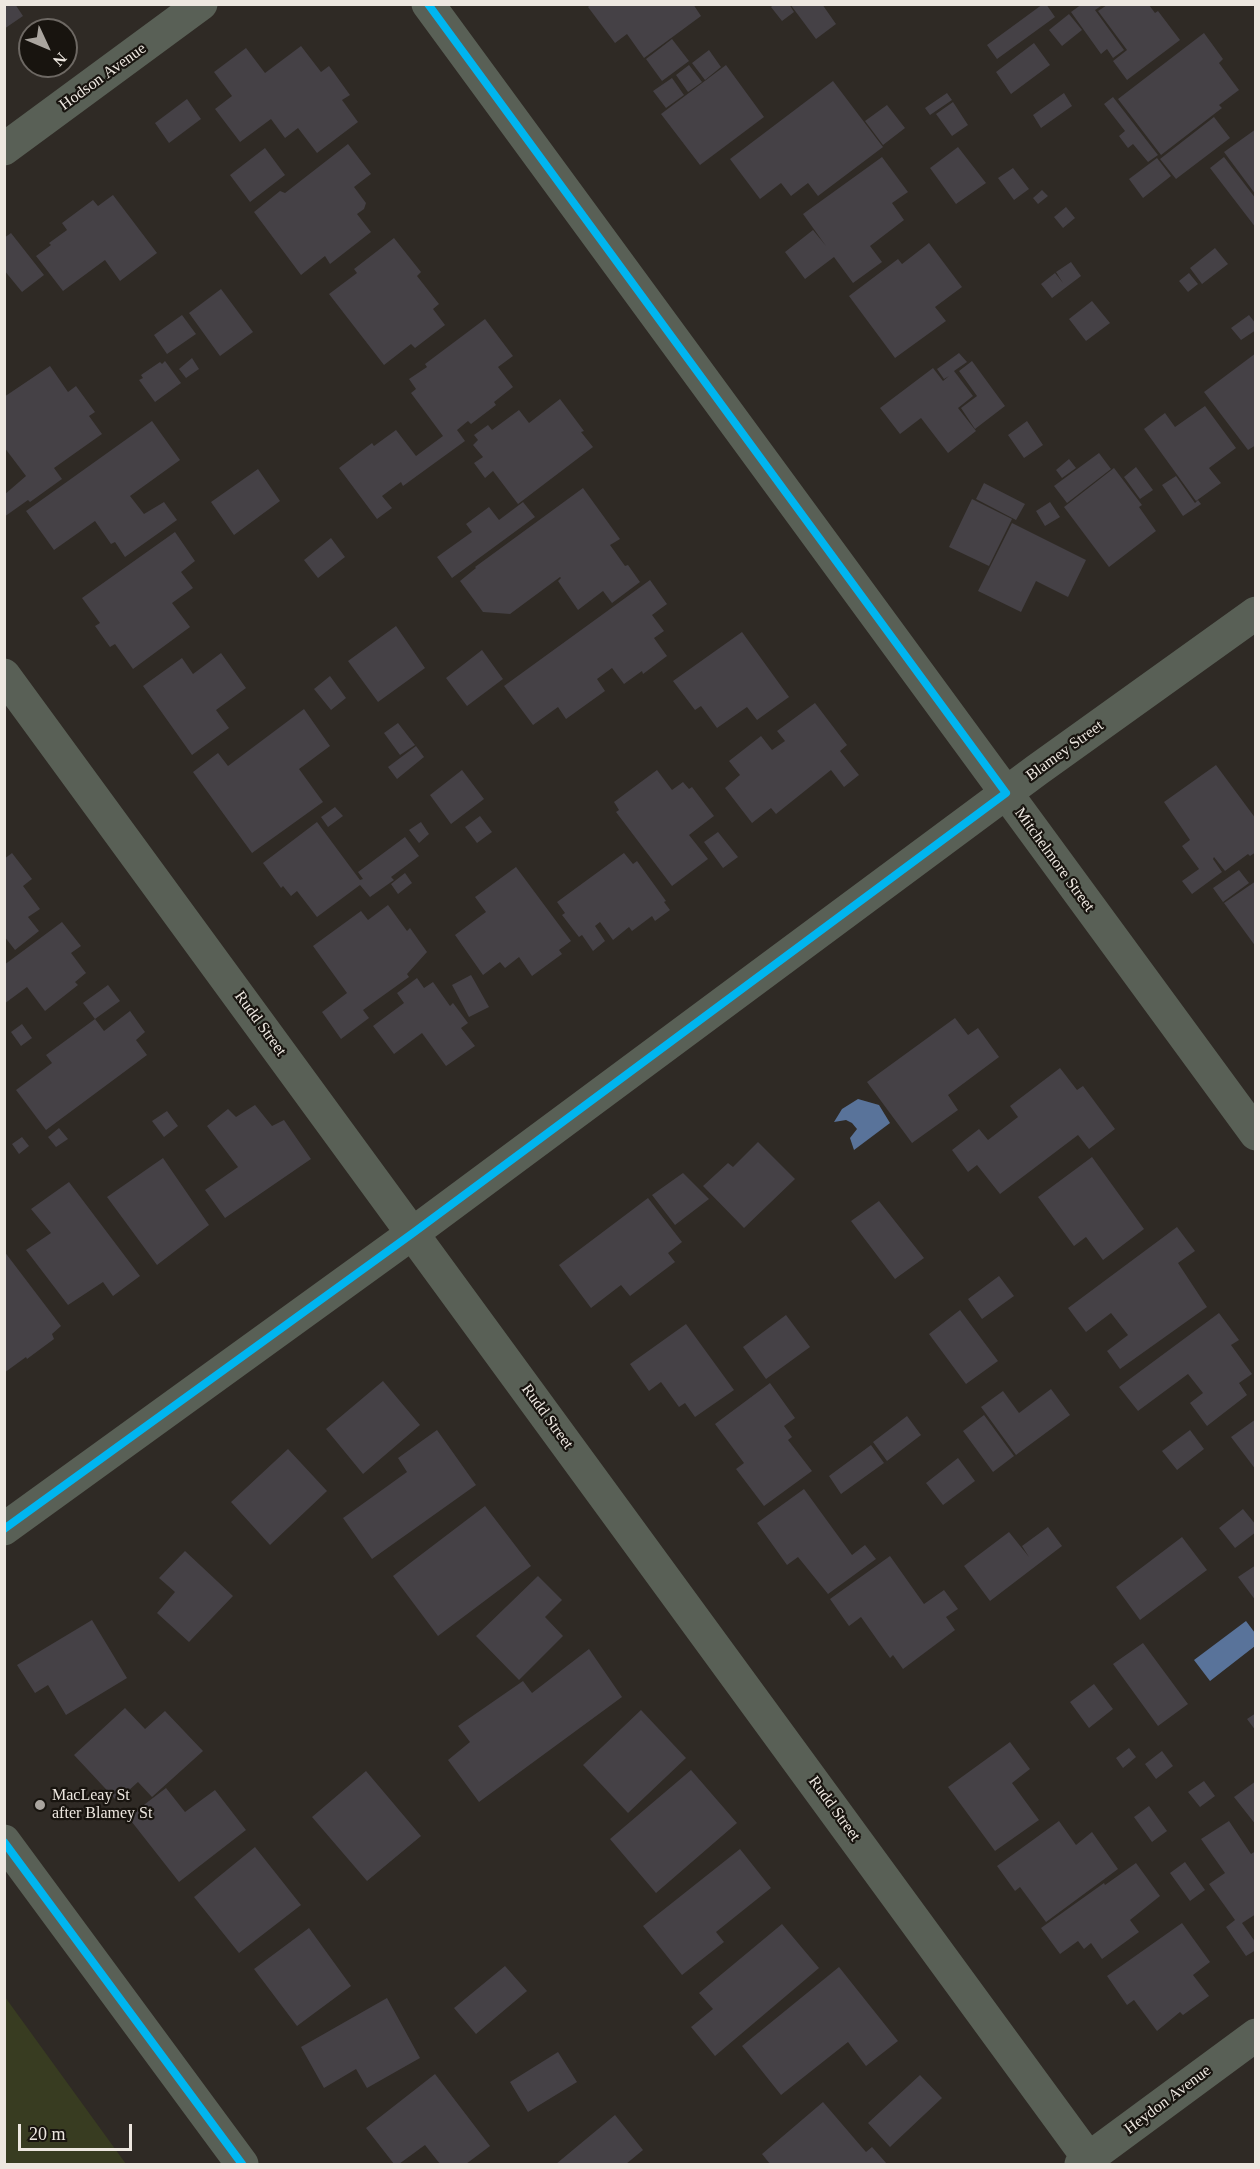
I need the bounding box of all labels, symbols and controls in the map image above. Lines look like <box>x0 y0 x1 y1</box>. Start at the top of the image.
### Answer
north arrow <box>18 18 78 78</box>
street label: Hodson Avenue <box>56 39 150 115</box>
text: N <box>50 49 70 70</box>
street label: Blamey Street <box>1023 716 1107 786</box>
street label: Mitchelmore Street <box>1010 804 1098 916</box>
street label: Rudd Street <box>230 988 290 1060</box>
street label: Rudd Street <box>517 1381 577 1453</box>
street label: Rudd Street <box>804 1773 864 1845</box>
place label: MacLeay St after Blamey St <box>52 1786 152 1824</box>
marker: MacLeay St after Blamey St <box>33 1798 47 1812</box>
street label: Heydon Avenue <box>1121 2061 1215 2139</box>
scale bar <box>21 2112 135 2150</box>
text: 20 m <box>29 2124 66 2144</box>

